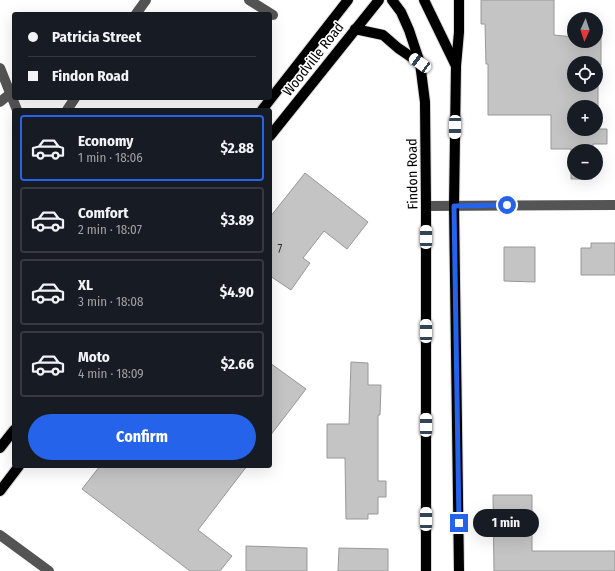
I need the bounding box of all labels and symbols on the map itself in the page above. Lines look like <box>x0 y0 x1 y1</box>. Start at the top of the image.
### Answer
north arrow <box>567 12 603 48</box>
street label: Woodville Road <box>279 19 347 100</box>
car <box>407 51 433 75</box>
car <box>449 115 461 139</box>
street label: Findon Road <box>403 138 422 210</box>
route start <box>498 196 516 214</box>
car <box>420 225 432 249</box>
house number: 7 <box>278 242 283 256</box>
car <box>420 319 432 343</box>
car <box>420 413 432 437</box>
car <box>420 507 432 531</box>
callout: 1 min <box>473 509 539 537</box>
route end <box>450 514 468 532</box>

